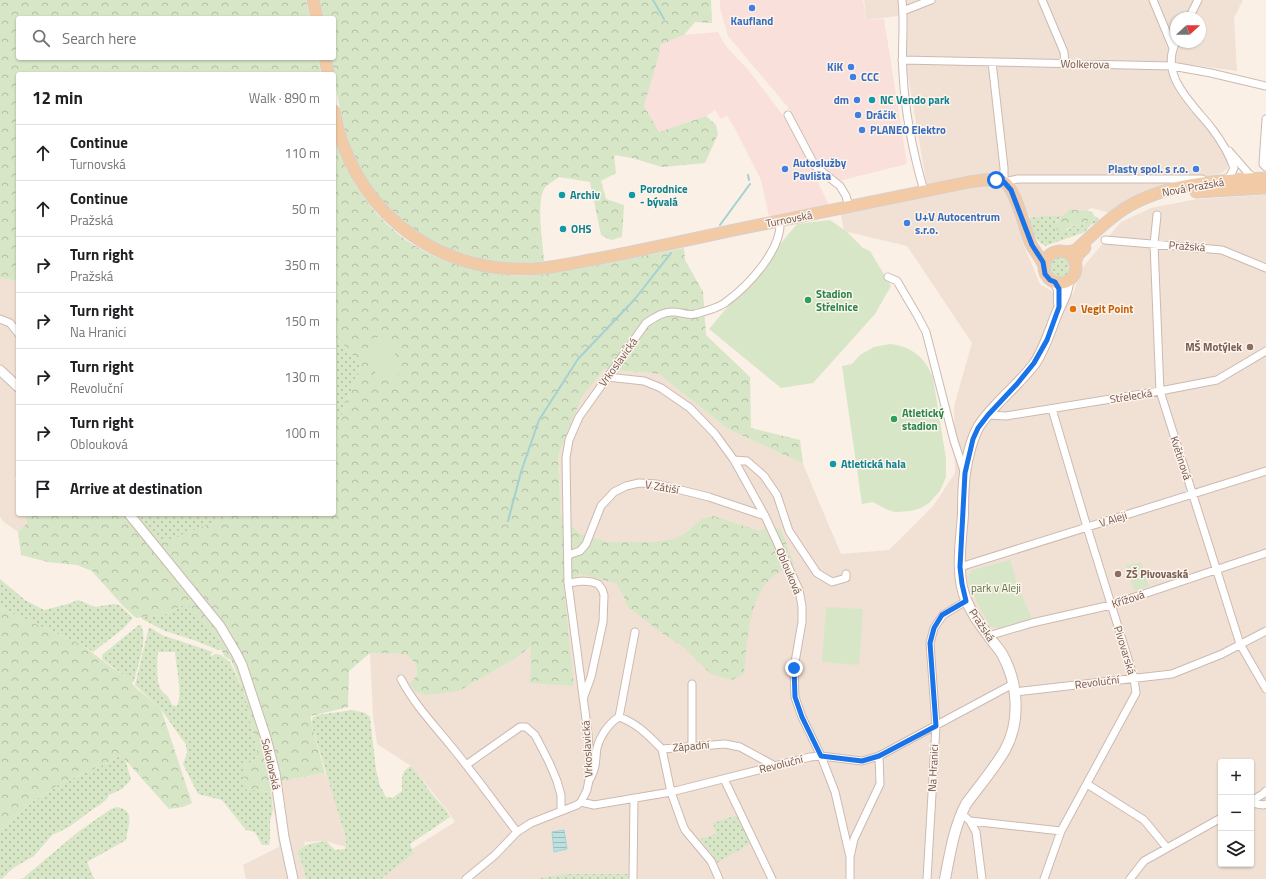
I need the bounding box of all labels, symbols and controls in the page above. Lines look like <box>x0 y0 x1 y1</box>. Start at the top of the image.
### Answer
marker: Kaufland <box>747 3 757 13</box>
north arrow <box>1170 12 1206 48</box>
place label: Kaufland <box>731 13 773 29</box>
search box <box>16 16 336 60</box>
icon: search <box>30 27 52 49</box>
text: Search here <box>62 27 136 50</box>
street label: Wolkerova <box>1061 56 1110 72</box>
place label: KiK <box>827 59 843 75</box>
marker: KiK <box>846 62 856 72</box>
place label: CCC <box>861 69 879 85</box>
marker: CCC <box>848 72 858 82</box>
text: 12 min <box>32 85 83 111</box>
text: Walk · 890 m <box>249 88 320 108</box>
place label: dm <box>834 92 849 108</box>
place label: NC Vendo park <box>880 92 950 108</box>
marker: dm <box>852 95 862 105</box>
marker: NC Vendo park <box>867 95 877 105</box>
place label: Dráčik <box>866 107 896 123</box>
marker: Dráčik <box>853 110 863 120</box>
place label: PLANEO Elektro <box>870 122 946 138</box>
marker: PLANEO Elektro <box>857 125 867 135</box>
text: Continue <box>70 131 128 154</box>
icon: ahead <box>32 142 54 164</box>
text: 110 m <box>284 143 320 163</box>
text: Turnovská <box>70 154 126 174</box>
place label: Autoslužby Pavlišta <box>793 155 847 184</box>
place label: Plasty spol. s r.o. <box>1108 161 1188 177</box>
marker: Autoslužby Pavlišta <box>780 164 790 174</box>
marker: Plasty spol. s r.o. <box>1191 164 1201 174</box>
route start <box>987 171 1005 189</box>
street label: Nová Pražská <box>1161 174 1226 200</box>
place label: Porodnice - bývalá <box>640 181 688 210</box>
text: Continue <box>70 187 128 210</box>
place label: Archiv <box>570 187 601 203</box>
marker: Archiv <box>557 190 567 200</box>
marker: Porodnice - bývalá <box>627 190 637 200</box>
icon: ahead <box>32 198 54 220</box>
text: 50 m <box>292 199 320 219</box>
street label: Turnovská <box>764 207 814 231</box>
place label: U+V Autocentrum s.r.o. <box>915 209 1000 238</box>
text: Pražská <box>70 210 113 230</box>
marker: U+V Autocentrum s.r.o. <box>902 218 912 228</box>
place label: OHS <box>571 221 592 237</box>
marker: OHS <box>558 224 568 234</box>
street label: Pražská <box>1168 237 1206 255</box>
text: Turn right <box>70 243 134 266</box>
icon: right <box>32 254 54 276</box>
text: 350 m <box>284 255 320 275</box>
text: Pražská <box>70 266 113 286</box>
place label: Stadion Střelnice <box>816 286 858 315</box>
marker: Stadion Střelnice <box>803 295 813 305</box>
text: Turn right <box>70 299 134 322</box>
place label: Vegit Point <box>1081 301 1133 317</box>
marker: Vegit Point <box>1068 304 1078 314</box>
icon: right <box>32 310 54 332</box>
text: 150 m <box>284 311 320 331</box>
text: Na Hranici <box>70 322 126 342</box>
street label: Vrkoslavická <box>595 334 642 390</box>
place label: MŠ Motýlek <box>1185 339 1242 355</box>
marker: MŠ Motýlek <box>1245 342 1255 352</box>
text: Turn right <box>70 355 134 378</box>
icon: right <box>32 366 54 388</box>
text: 130 m <box>284 367 320 387</box>
text: Revoluční <box>70 378 123 398</box>
street label: Střelecká <box>1109 385 1154 407</box>
place label: Atletický stadion <box>902 405 944 434</box>
text: Turn right <box>70 411 134 434</box>
marker: Atletický stadion <box>889 414 899 424</box>
icon: right <box>32 422 54 444</box>
text: 100 m <box>284 423 320 443</box>
text: Oblouková <box>70 434 128 454</box>
street label: Květinová <box>1166 434 1196 482</box>
place label: Atletická hala <box>841 456 906 472</box>
marker: Atletická hala <box>828 459 838 469</box>
street label: V Zátiší <box>644 476 682 498</box>
text: Arrive at destination <box>70 477 203 500</box>
icon: arrive <box>32 478 54 500</box>
street label: V Aleji <box>1097 507 1129 531</box>
street label: Oblouková <box>772 545 806 597</box>
place label: ZŠ Pivovaská <box>1126 566 1189 582</box>
marker: ZŠ Pivovaská <box>1113 569 1123 579</box>
park label: park v Aleji <box>971 580 1021 596</box>
street label: Křížová <box>1109 586 1147 612</box>
street label: Pražská <box>965 605 999 645</box>
street label: Pivovarská <box>1110 624 1140 677</box>
route end <box>785 659 803 677</box>
street label: Revoluční <box>1074 671 1122 693</box>
street label: Vrkoslavická <box>577 720 596 778</box>
street label: Západní <box>672 736 712 756</box>
street label: Sokolovská <box>257 737 285 792</box>
street label: Na Hranici <box>924 744 942 792</box>
street label: Revoluční <box>757 750 806 777</box>
map controls <box>1218 759 1254 867</box>
button: + <box>1218 759 1254 795</box>
button: − <box>1218 795 1254 831</box>
button: layers <box>1218 831 1254 867</box>

